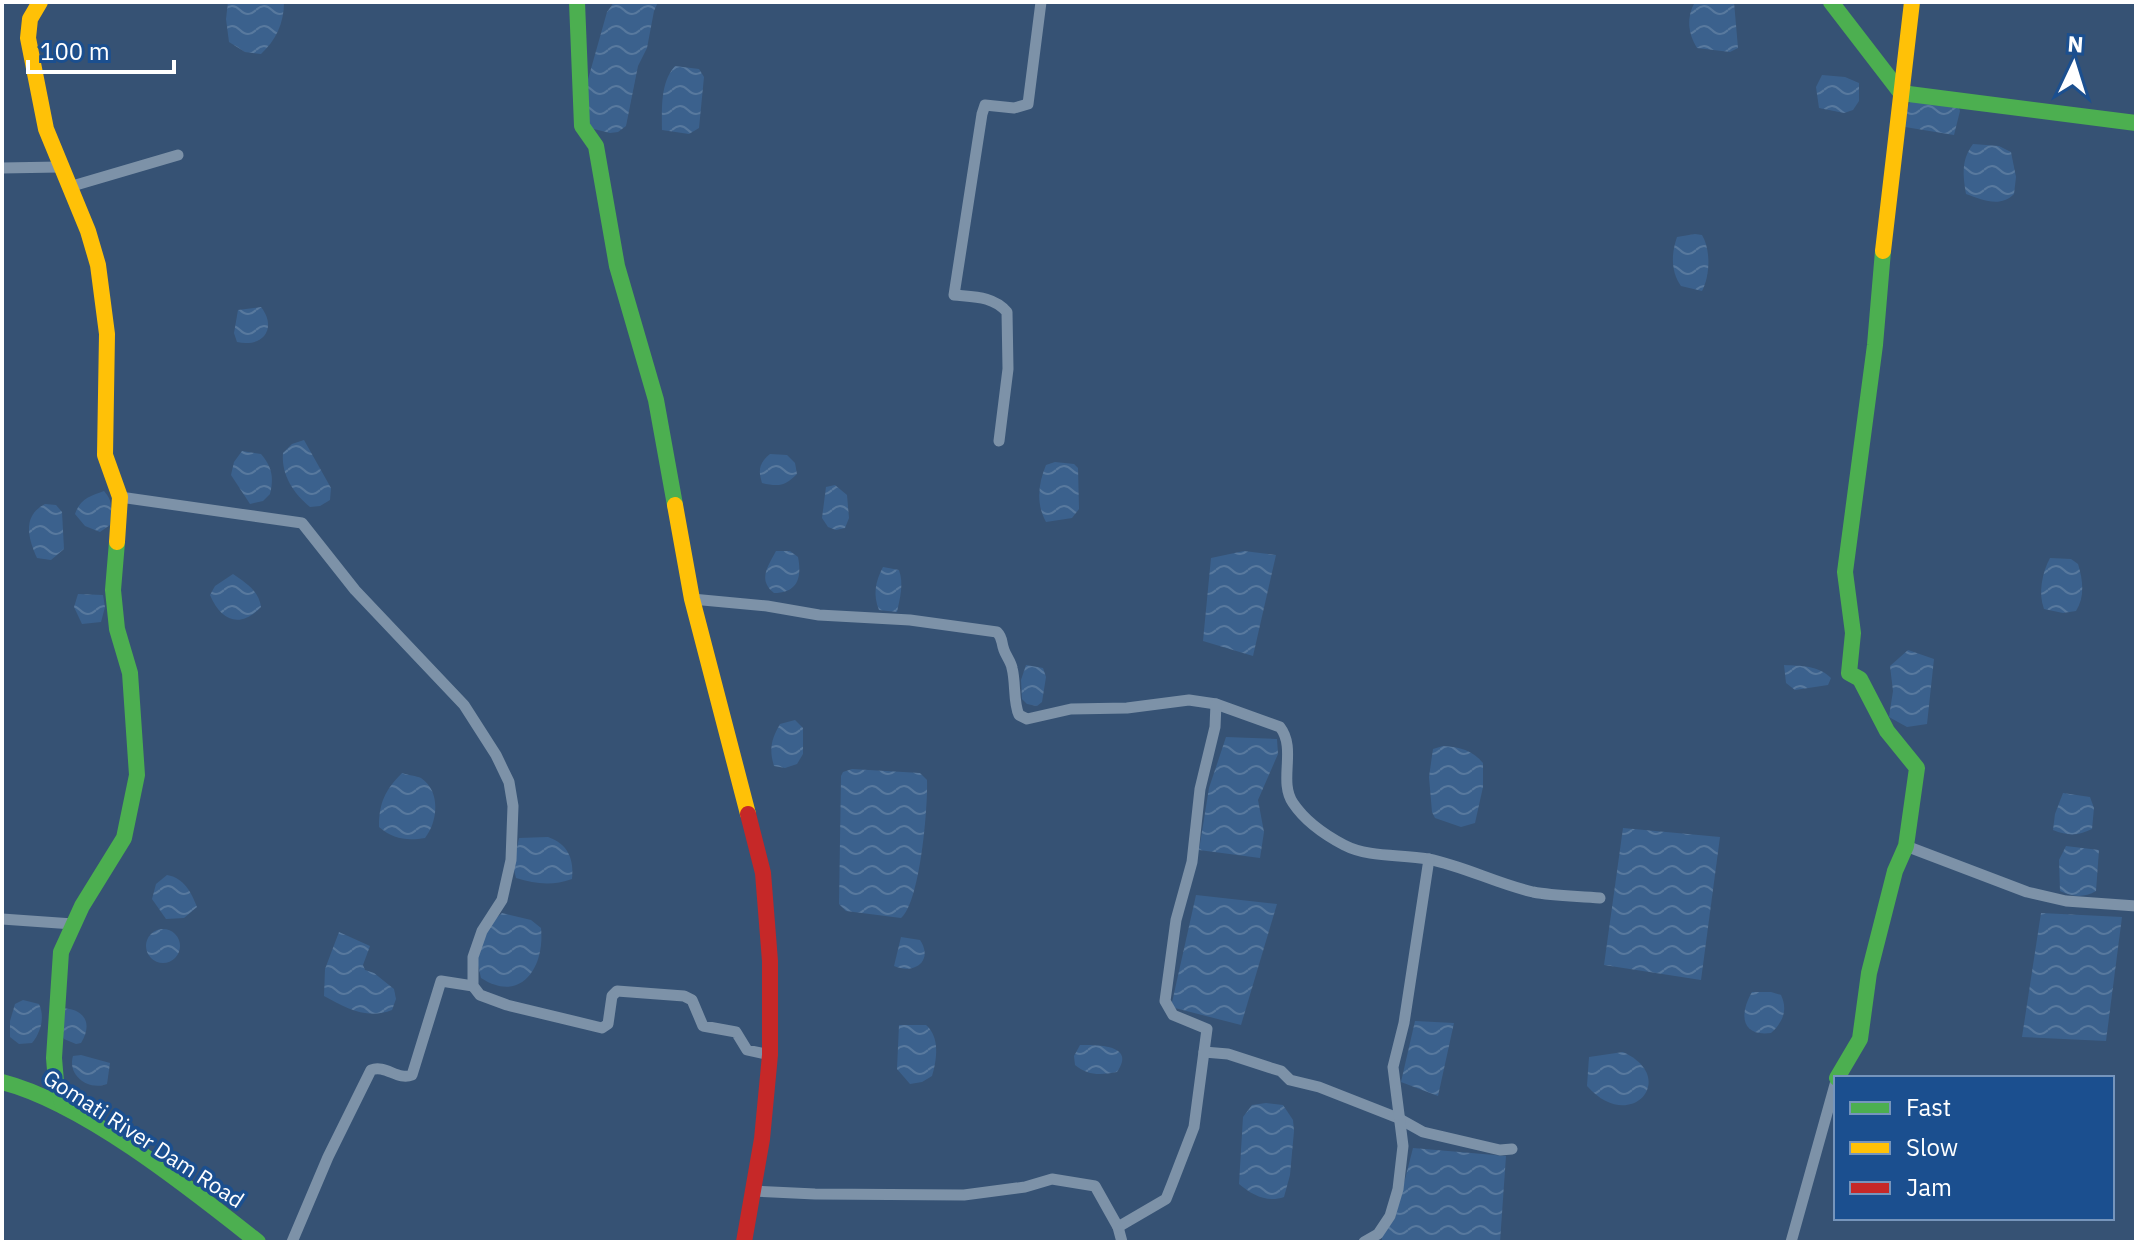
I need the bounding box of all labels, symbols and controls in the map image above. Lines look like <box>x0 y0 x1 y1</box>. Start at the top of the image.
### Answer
scale bar <box>28 24 174 74</box>
north arrow <box>2034 24 2114 104</box>
text: N <box>2066 29 2084 59</box>
text: 100 m <box>40 35 110 67</box>
street label: Gomati River Dam Road <box>38 1062 250 1214</box>
legend <box>1834 1076 2114 1220</box>
text: Fast <box>1906 1091 1951 1123</box>
text: Slow <box>1906 1131 1958 1163</box>
text: Jam <box>1906 1171 1952 1203</box>

